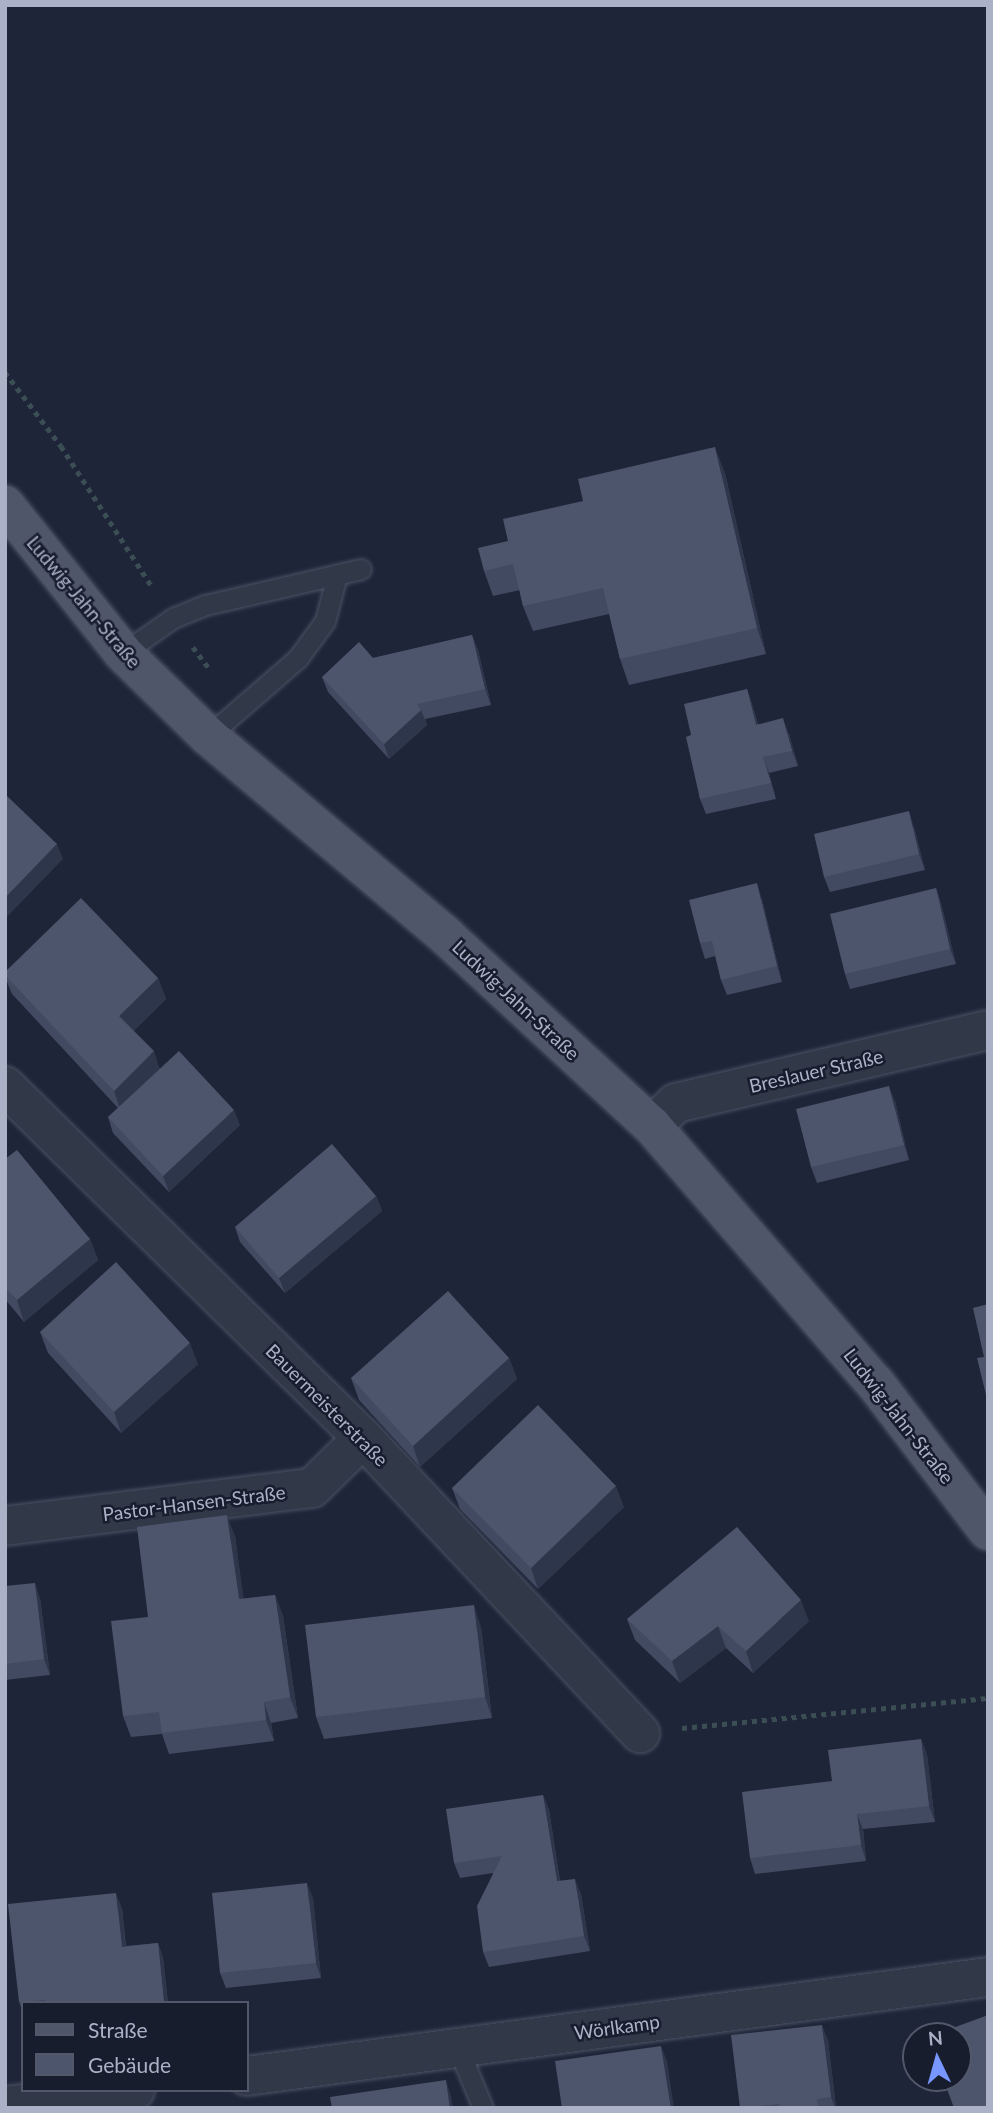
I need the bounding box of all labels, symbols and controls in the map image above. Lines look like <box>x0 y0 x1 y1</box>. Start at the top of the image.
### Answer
street label: Ludwig-Jahn-Straße <box>22 531 146 673</box>
street label: Ludwig-Jahn-Straße <box>448 935 584 1065</box>
street label: Breslauer Straße <box>747 1044 885 1098</box>
street label: Bauermeisterstraße <box>261 1339 393 1471</box>
street label: Ludwig-Jahn-Straße <box>839 1344 959 1488</box>
street label: Pastor-Hansen-Straße <box>101 1480 287 1526</box>
legend <box>21 2001 248 2092</box>
street label: Wörlkamp <box>573 2010 661 2044</box>
text: Straße <box>88 2017 148 2042</box>
north arrow <box>902 2022 972 2092</box>
text: N <box>927 2025 944 2050</box>
text: Gebäude <box>88 2052 171 2077</box>

